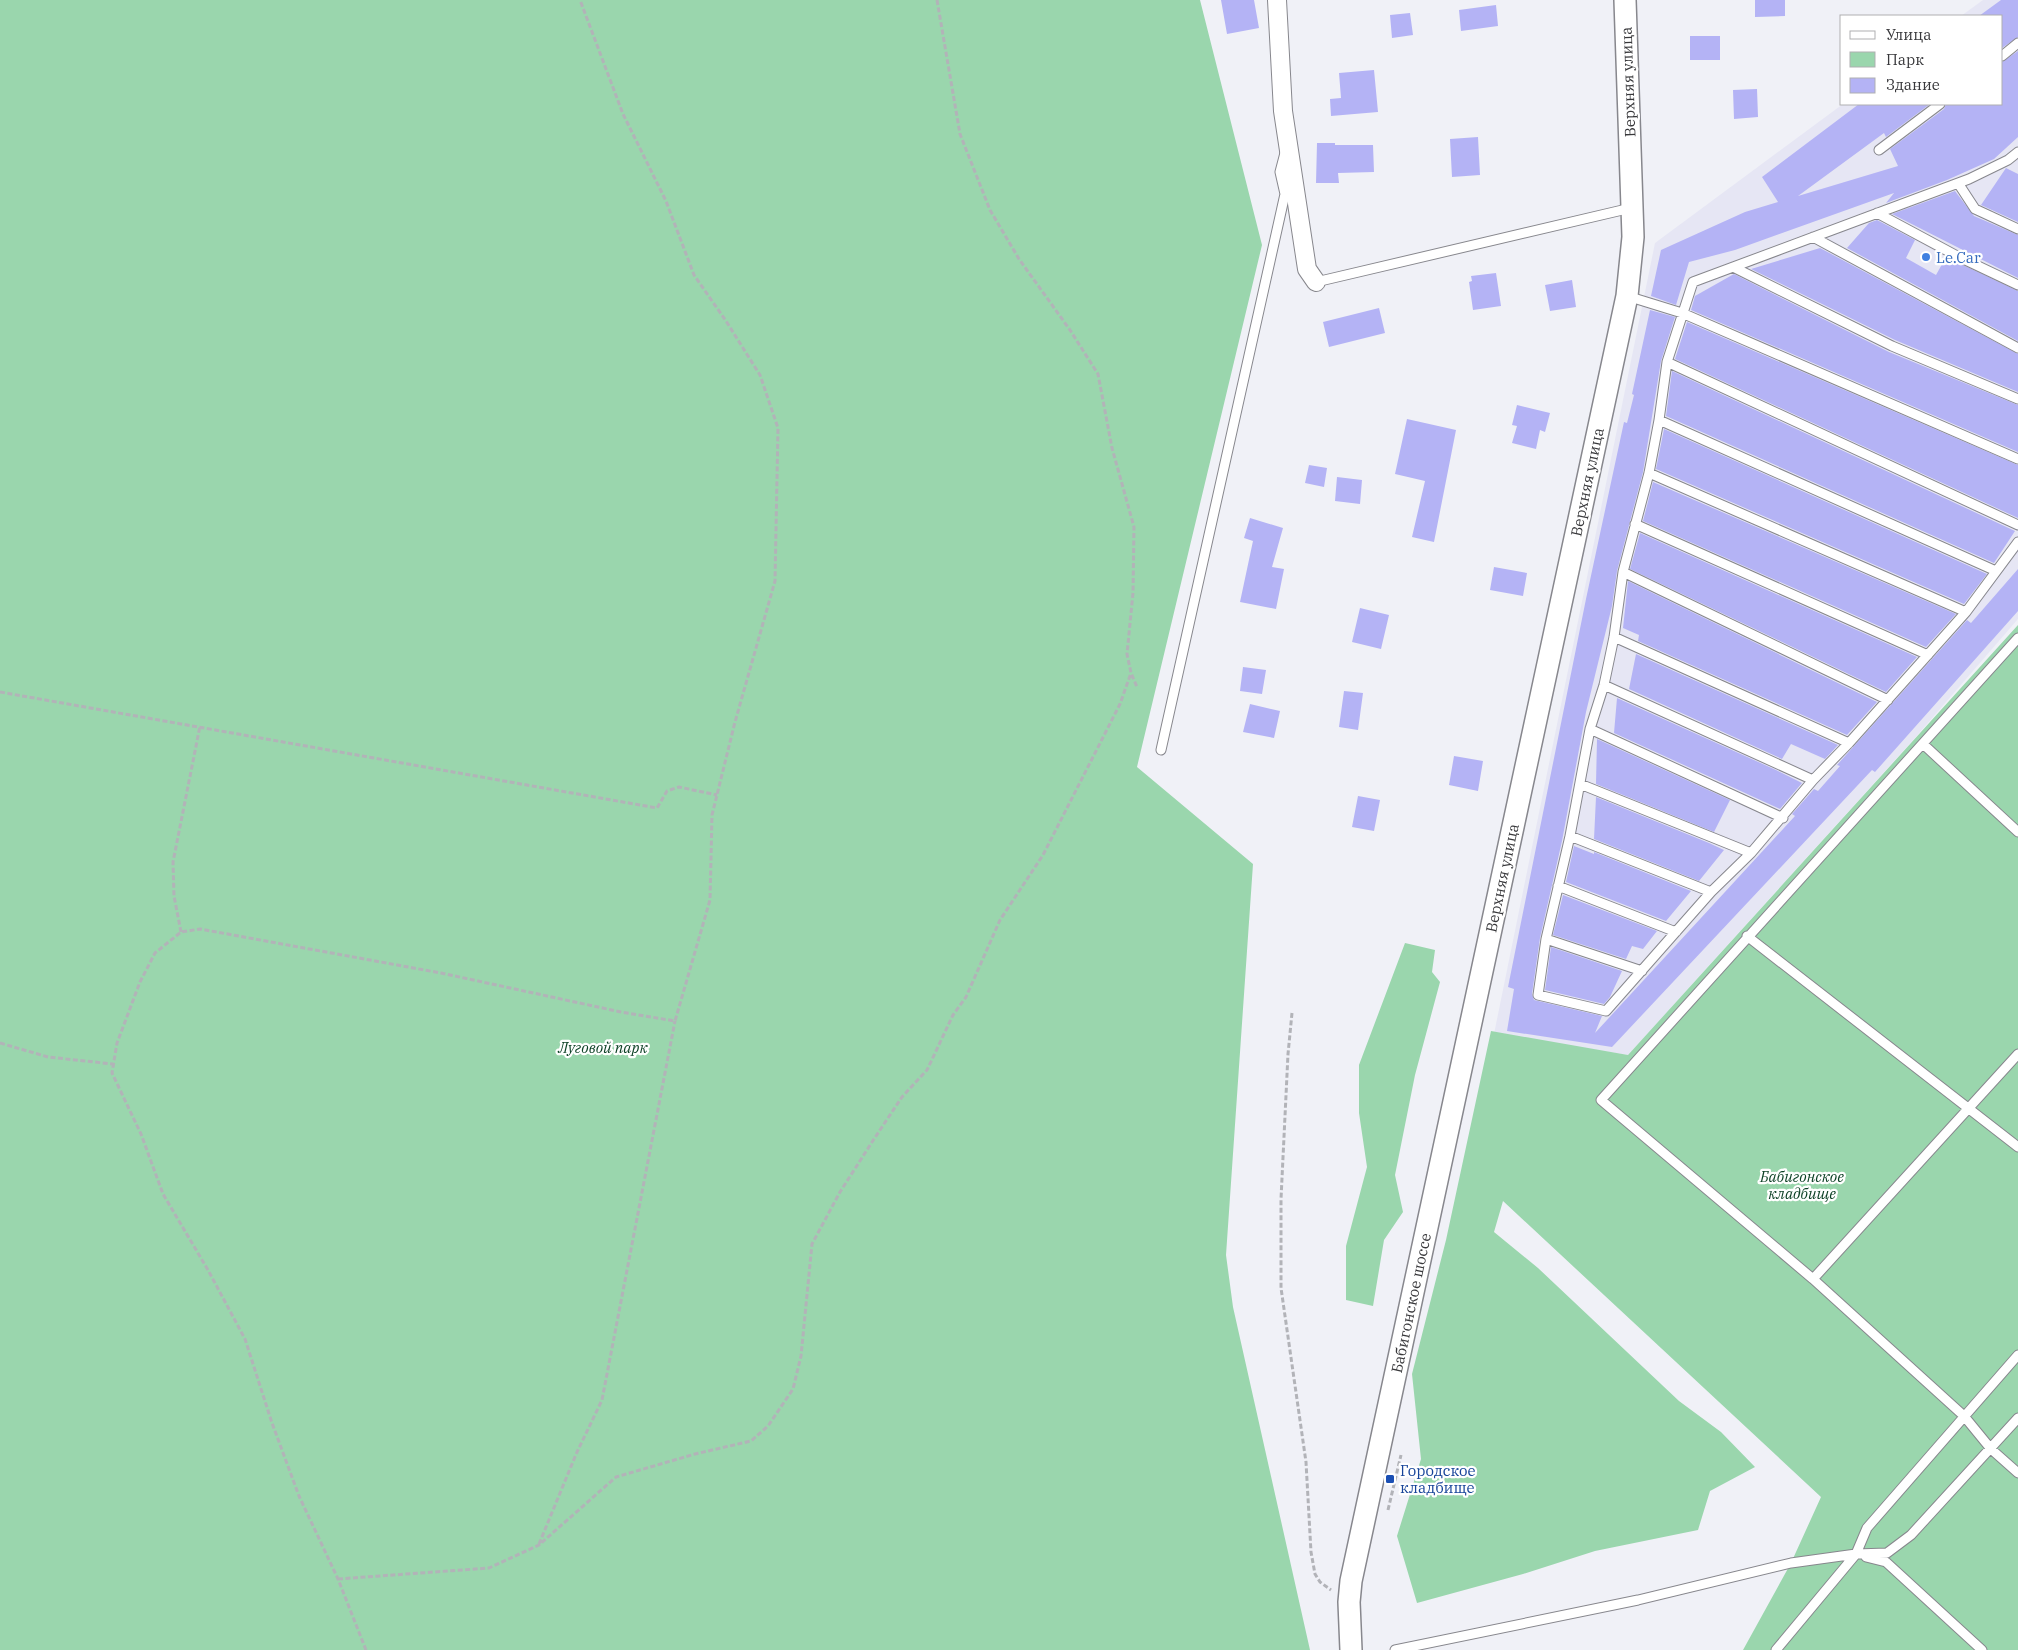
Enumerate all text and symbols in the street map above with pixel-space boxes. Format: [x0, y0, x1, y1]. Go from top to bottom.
legend [1840, 15, 2003, 105]
text: Улица [1886, 25, 1931, 44]
street label: Верхняя улица [1617, 26, 1639, 138]
text: Парк [1886, 50, 1924, 69]
text: Здание [1886, 75, 1940, 94]
place label: Le.Car [1936, 248, 1981, 267]
marker: Le.Car [1920, 251, 1932, 263]
street label: Верхняя улица [1566, 426, 1608, 538]
street label: Верхняя улица [1481, 822, 1523, 934]
park label: Луговой парк [557, 1038, 648, 1057]
park label: Бабигонское кладбище [1759, 1167, 1844, 1203]
street label: Бабигонское шоссе [1387, 1231, 1435, 1375]
place label: Городское кладбище [1400, 1461, 1476, 1497]
marker: Городское кладбище [1384, 1473, 1396, 1485]

